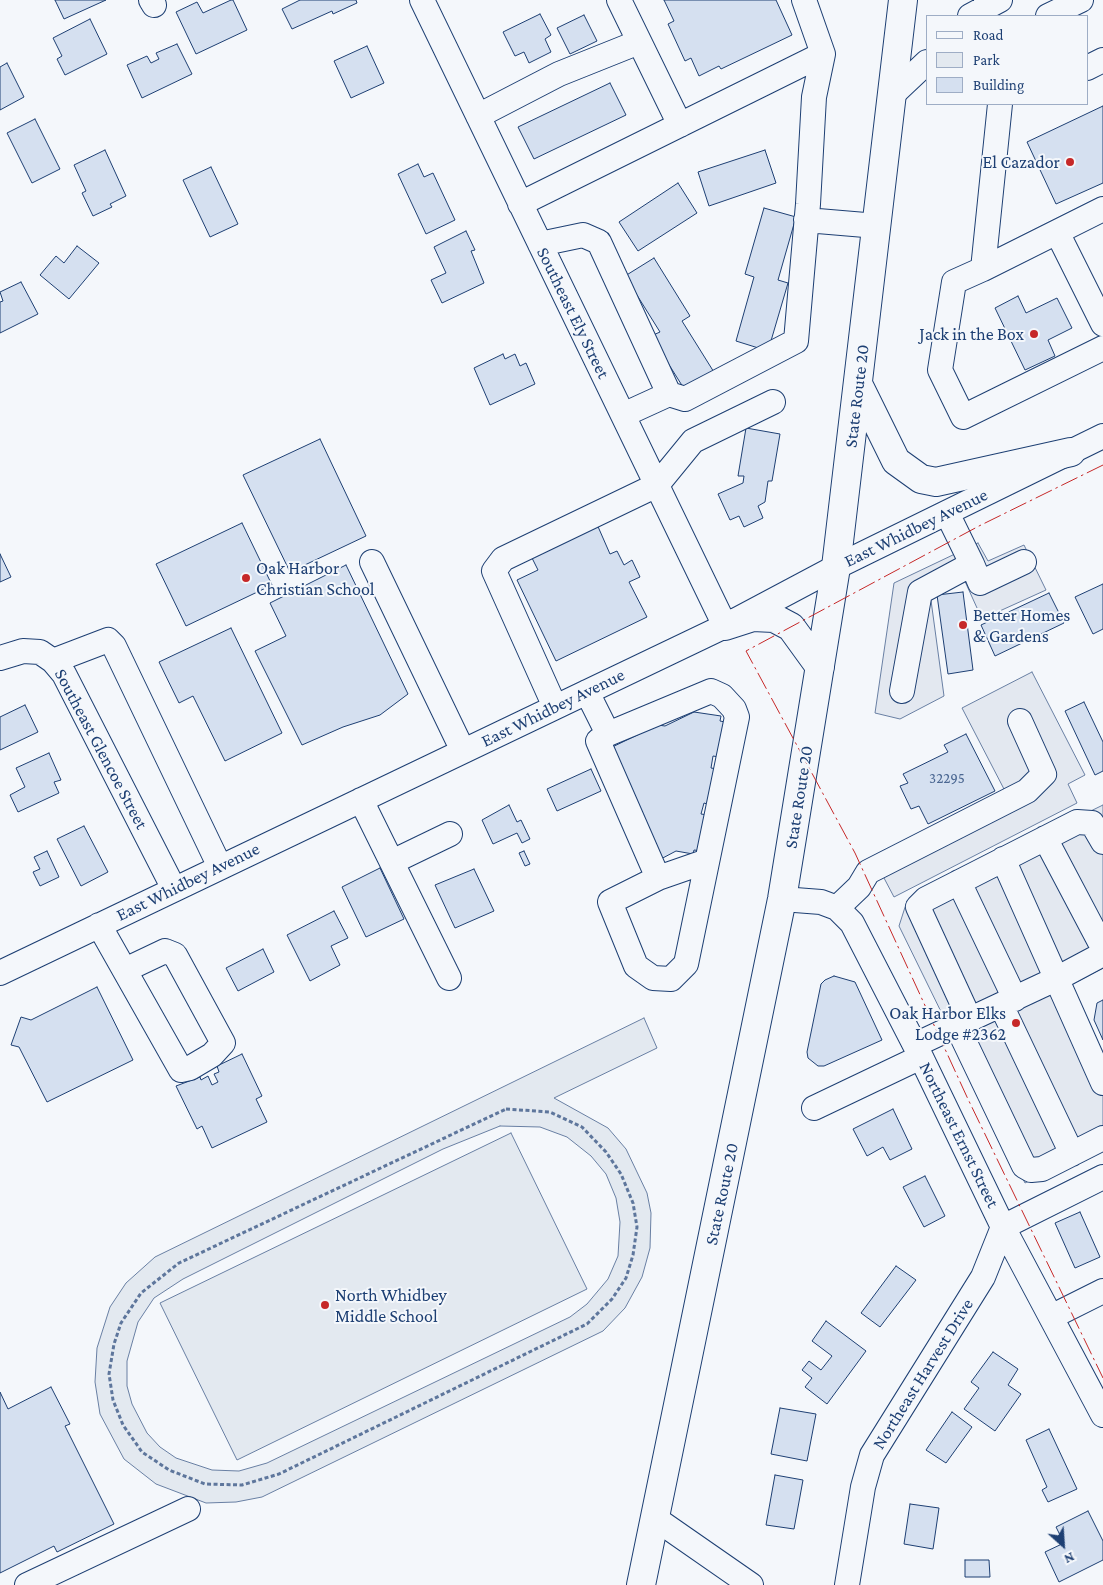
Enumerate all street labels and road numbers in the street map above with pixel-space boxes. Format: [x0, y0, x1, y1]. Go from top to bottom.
street label: Southeast Ely Street [532, 244, 614, 382]
street label: State Route 20 [840, 343, 874, 449]
street label: East Whidbey Avenue [841, 484, 991, 572]
street label: East Whidbey Avenue [478, 664, 628, 752]
street label: Southeast Glencoe Street [50, 665, 152, 833]
street label: State Route 20 [780, 744, 818, 850]
street label: East Whidbey Avenue [113, 838, 263, 926]
street label: Northeast Ernst Street [914, 1058, 1004, 1212]
street label: State Route 20 [701, 1141, 743, 1247]
street label: Northeast Harvest Drive [868, 1295, 978, 1453]

